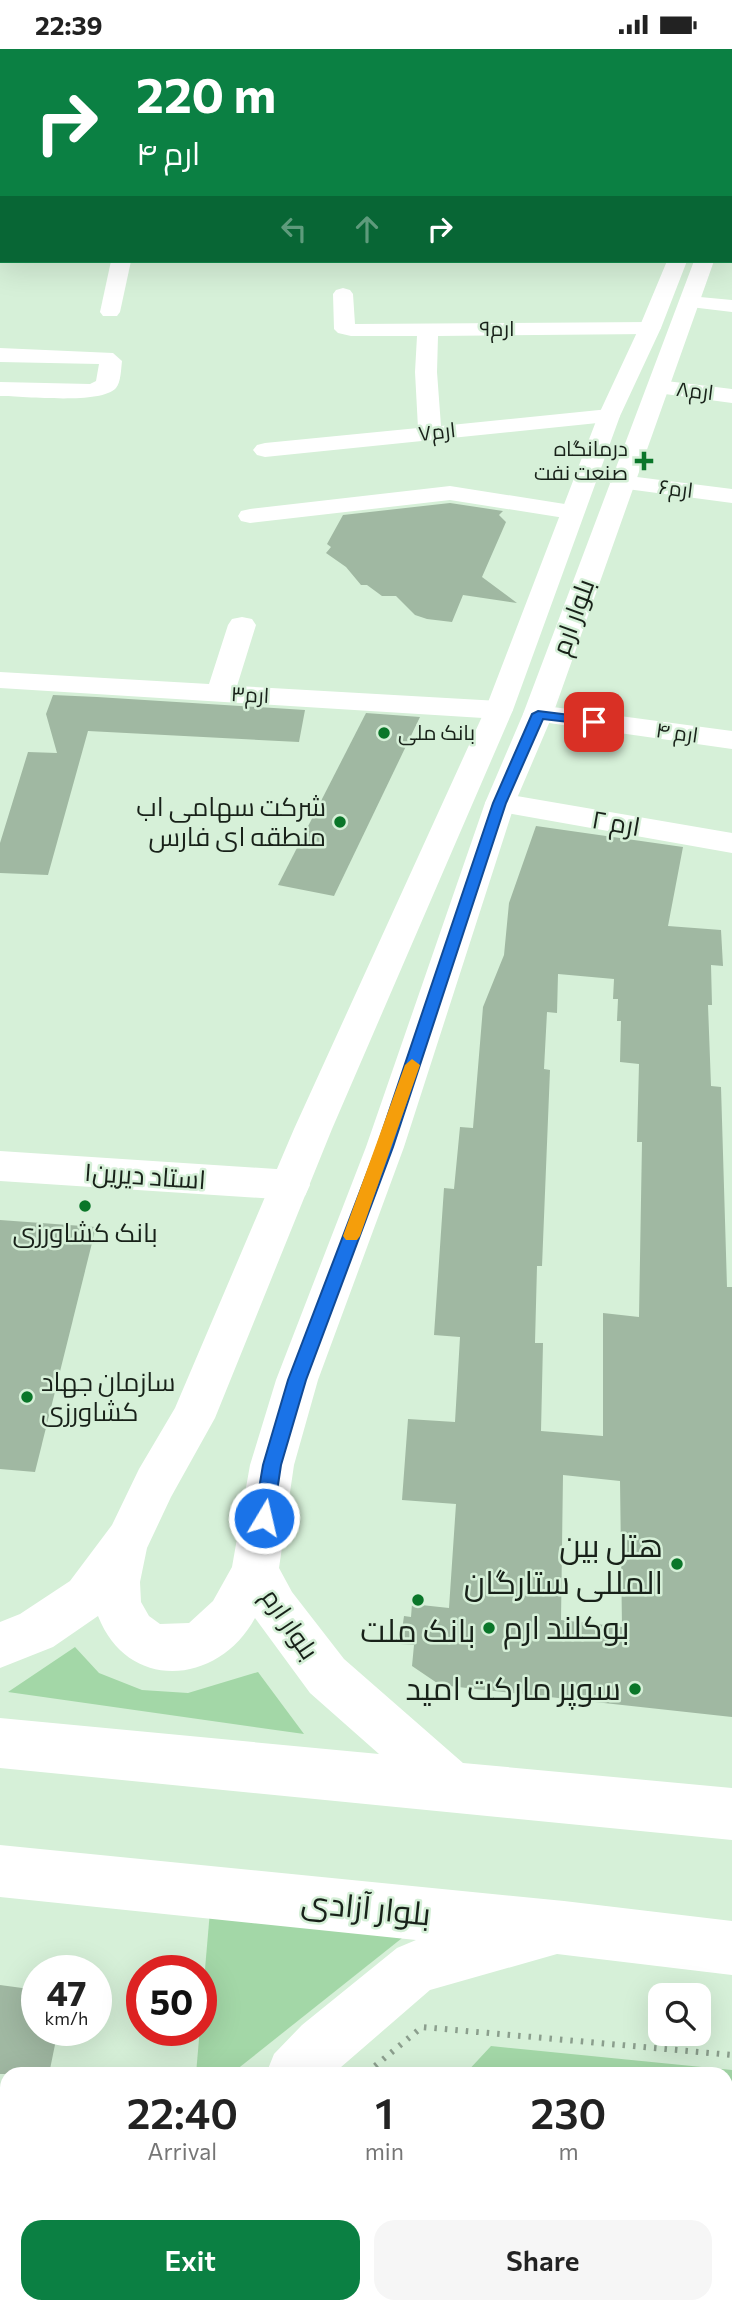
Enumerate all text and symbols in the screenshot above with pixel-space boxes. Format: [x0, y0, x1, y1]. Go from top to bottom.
text: 22:39 [35, 9, 103, 40]
text: 220 m [136, 63, 276, 123]
icon: right [21, 77, 112, 168]
text: ارم ۴ [136, 132, 200, 172]
icon: left [275, 210, 313, 248]
icon: ahead [348, 210, 386, 248]
icon: right [421, 210, 459, 248]
street label: ارم۹ [479, 315, 515, 343]
street label: ارم۸ [675, 375, 715, 407]
street label: ارم۷ [417, 416, 457, 448]
place label: درمانگاه صنعت نفت [534, 435, 628, 484]
marker: درمانگاه صنعت نفت [634, 451, 654, 471]
street label: ارم۶ [657, 473, 695, 505]
street label: بلوار ارم [544, 574, 603, 660]
street label: ارم۳ [230, 680, 270, 710]
pin [564, 692, 624, 752]
icon: arrive [575, 703, 613, 741]
street label: ارم ۴ [654, 716, 700, 750]
place label: بانک ملی [398, 719, 475, 746]
marker: بانک ملی [376, 725, 392, 741]
place label: شرکت سهامی اب منطقه ای فارس [136, 790, 326, 853]
street label: ارم ۲ [589, 802, 643, 845]
marker: شرکت سهامی اب منطقه ای فارس [332, 814, 348, 830]
street label: استاد دیرین۱ [83, 1155, 207, 1196]
marker: بانک کشاورزی [77, 1198, 93, 1214]
place label: بانک کشاورزی [12, 1216, 158, 1248]
place label: سازمان جهاد کشاورزی [41, 1365, 176, 1427]
marker: سازمان جهاد کشاورزی [19, 1389, 35, 1405]
position arrow [227, 1481, 301, 1555]
place label: هتل بین المللی ستارگان [464, 1524, 663, 1602]
marker: هتل بین المللی ستارگان [669, 1556, 685, 1572]
street label: بلوار ارم [253, 1582, 326, 1667]
marker: بانک ملت [410, 1592, 426, 1608]
place label: بوکلند ارم [503, 1606, 630, 1650]
place label: بانک ملت [360, 1609, 476, 1649]
marker: بوکلند ارم [481, 1620, 497, 1636]
place label: سوپر مارکت امید [405, 1667, 621, 1710]
marker: سوپر مارکت امید [627, 1681, 643, 1697]
street label: بلوار آزادی [299, 1879, 433, 1934]
speed limit sign: 50 [126, 1955, 217, 2046]
text: 47 [46, 1970, 87, 2013]
map controls [648, 1983, 711, 2046]
button: search [648, 1983, 711, 2046]
text: km/h [45, 2007, 88, 2029]
text: 22:40 [127, 2086, 238, 2138]
text: 1 [375, 2086, 394, 2138]
text: 230 [531, 2086, 606, 2138]
text: Arrival [148, 2137, 217, 2165]
text: min [365, 2137, 404, 2165]
text: m [558, 2137, 579, 2165]
button: Exit [21, 2220, 360, 2300]
button: Share [374, 2220, 712, 2300]

